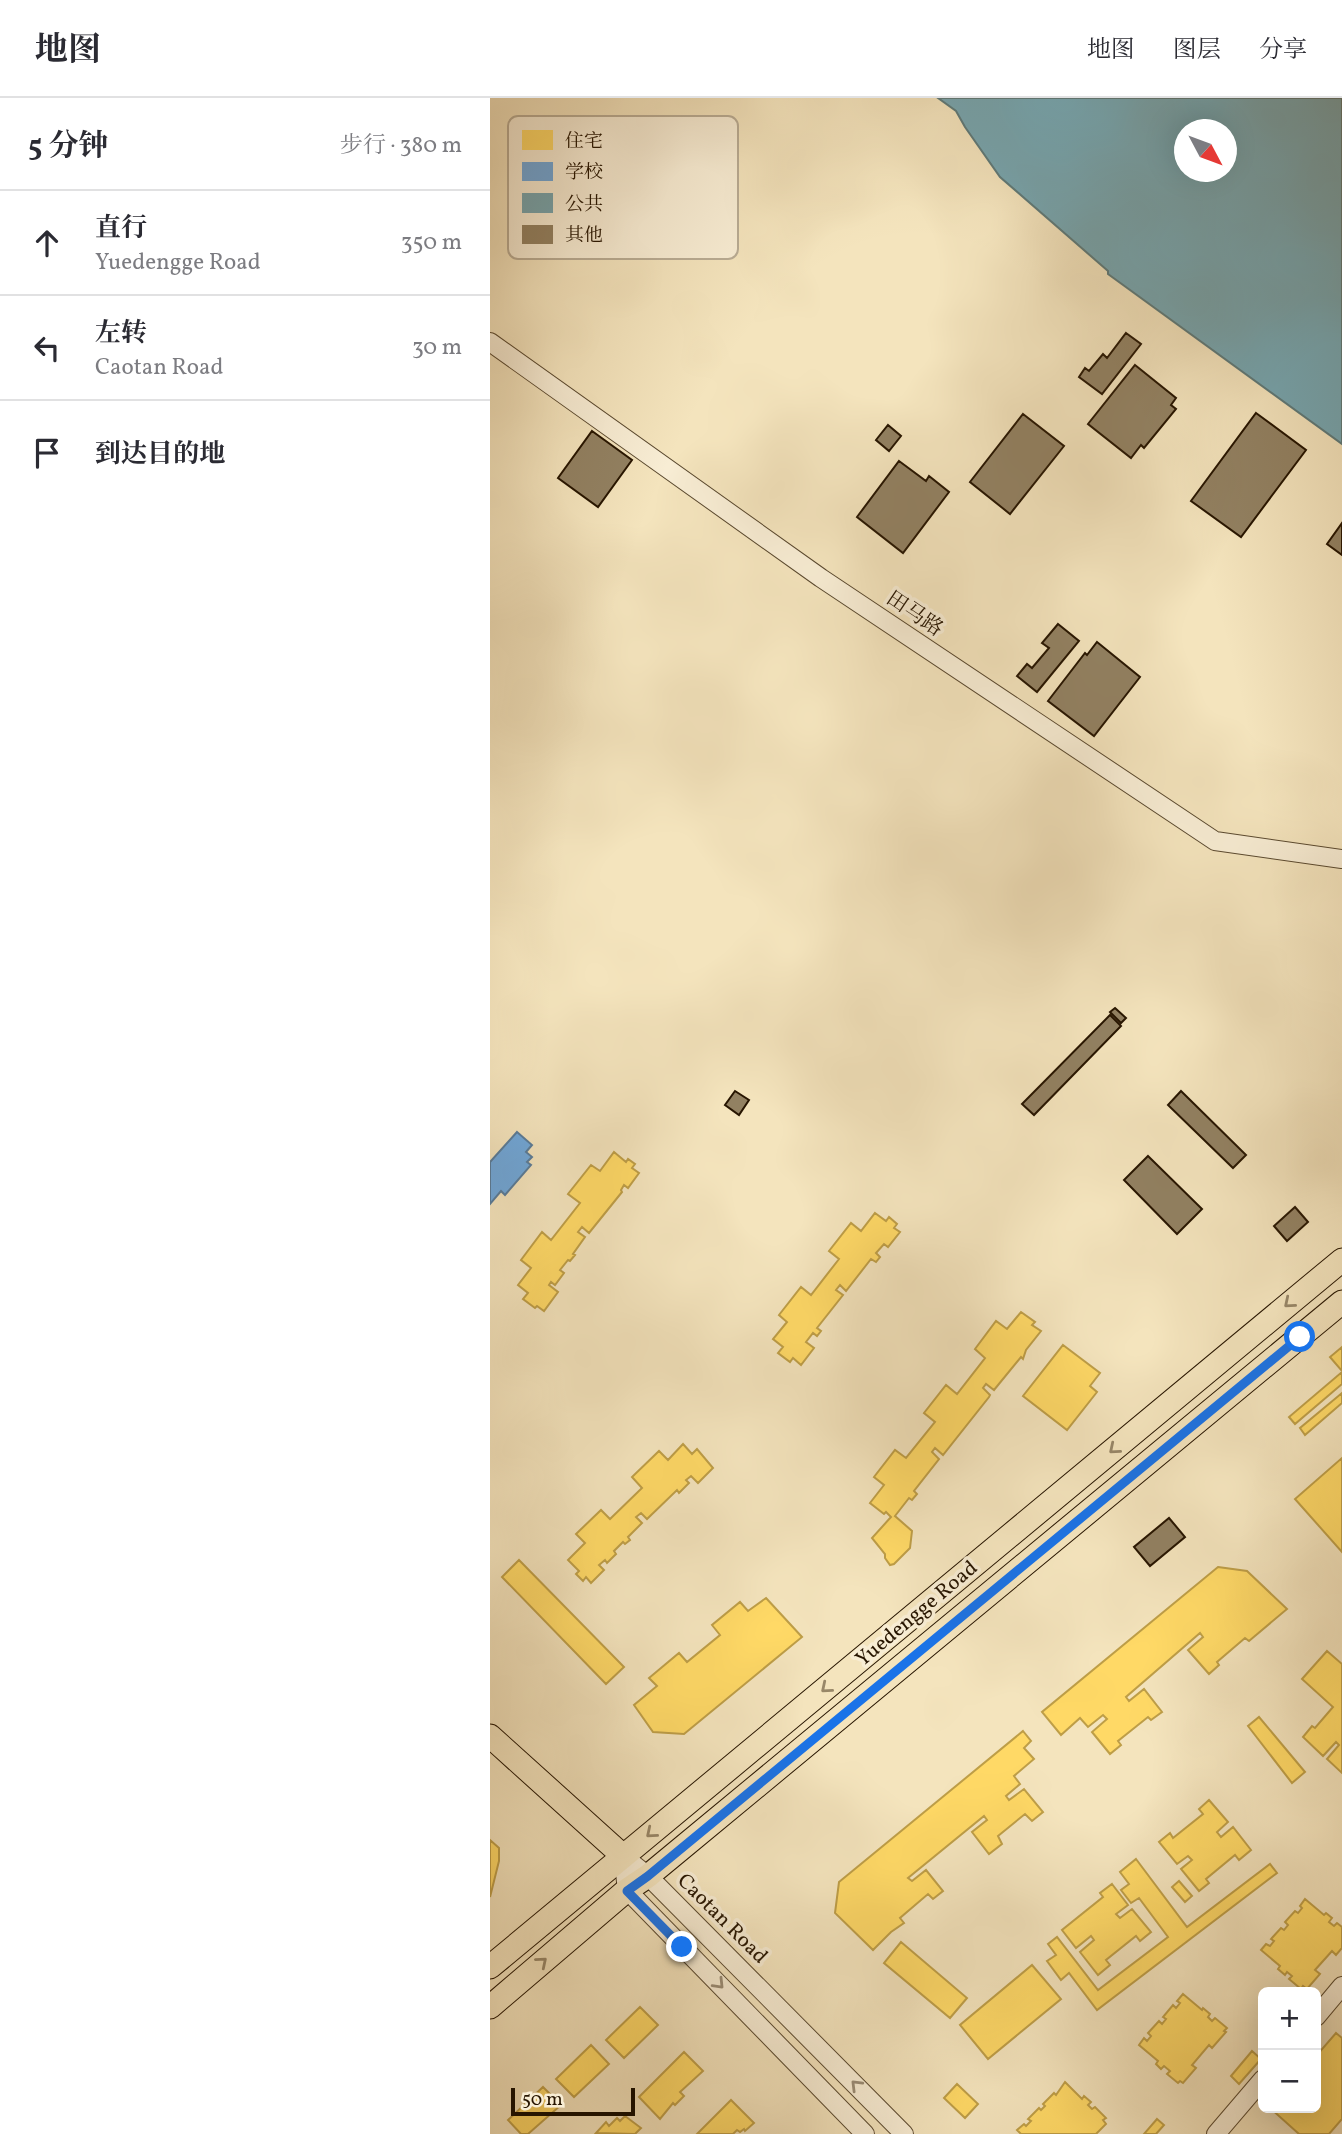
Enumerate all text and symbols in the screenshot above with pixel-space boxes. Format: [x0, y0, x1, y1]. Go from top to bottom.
text: 地图 [35, 29, 101, 75]
text: 地图 [1087, 34, 1135, 68]
text: 图层 [1173, 34, 1221, 68]
text: 分享 [1259, 34, 1307, 68]
legend [508, 116, 738, 259]
north arrow [1174, 119, 1237, 182]
text: 5 分钟 [28, 126, 108, 168]
text: 住宅 [565, 129, 603, 155]
text: 步行 · 380 m [340, 130, 462, 162]
text: 学校 [565, 160, 603, 186]
text: 公共 [565, 192, 603, 218]
text: 直行 [95, 211, 147, 247]
text: 其他 [565, 223, 603, 249]
icon: ahead [28, 224, 66, 262]
text: 350 m [401, 227, 462, 259]
text: Yuedengge Road [95, 247, 261, 279]
text: 左转 [95, 316, 147, 352]
icon: left [28, 329, 66, 367]
text: 30 m [412, 332, 462, 364]
text: Caotan Road [95, 352, 224, 384]
icon: arrive [28, 434, 66, 472]
text: 到达目的地 [95, 437, 225, 473]
street label: 田马路 [880, 585, 948, 644]
one-way arrow [1285, 1295, 1297, 1308]
route start [1284, 1321, 1315, 1352]
one-way arrow [1110, 1440, 1122, 1453]
street label: Yuedengge Road [850, 1554, 984, 1674]
one-way arrow [821, 1679, 834, 1692]
one-way arrow [646, 1825, 659, 1837]
street label: Caotan Road [670, 1867, 774, 1971]
route end [666, 1931, 697, 1962]
one-way arrow [534, 1958, 547, 1970]
one-way arrow [710, 1976, 723, 1989]
map controls [1258, 1987, 1321, 2113]
button: + [1258, 1987, 1321, 2050]
button: − [1258, 2050, 1321, 2113]
one-way arrow [851, 2081, 864, 2094]
scale bar [511, 2085, 635, 2117]
text: 50 m [522, 2087, 563, 2113]

